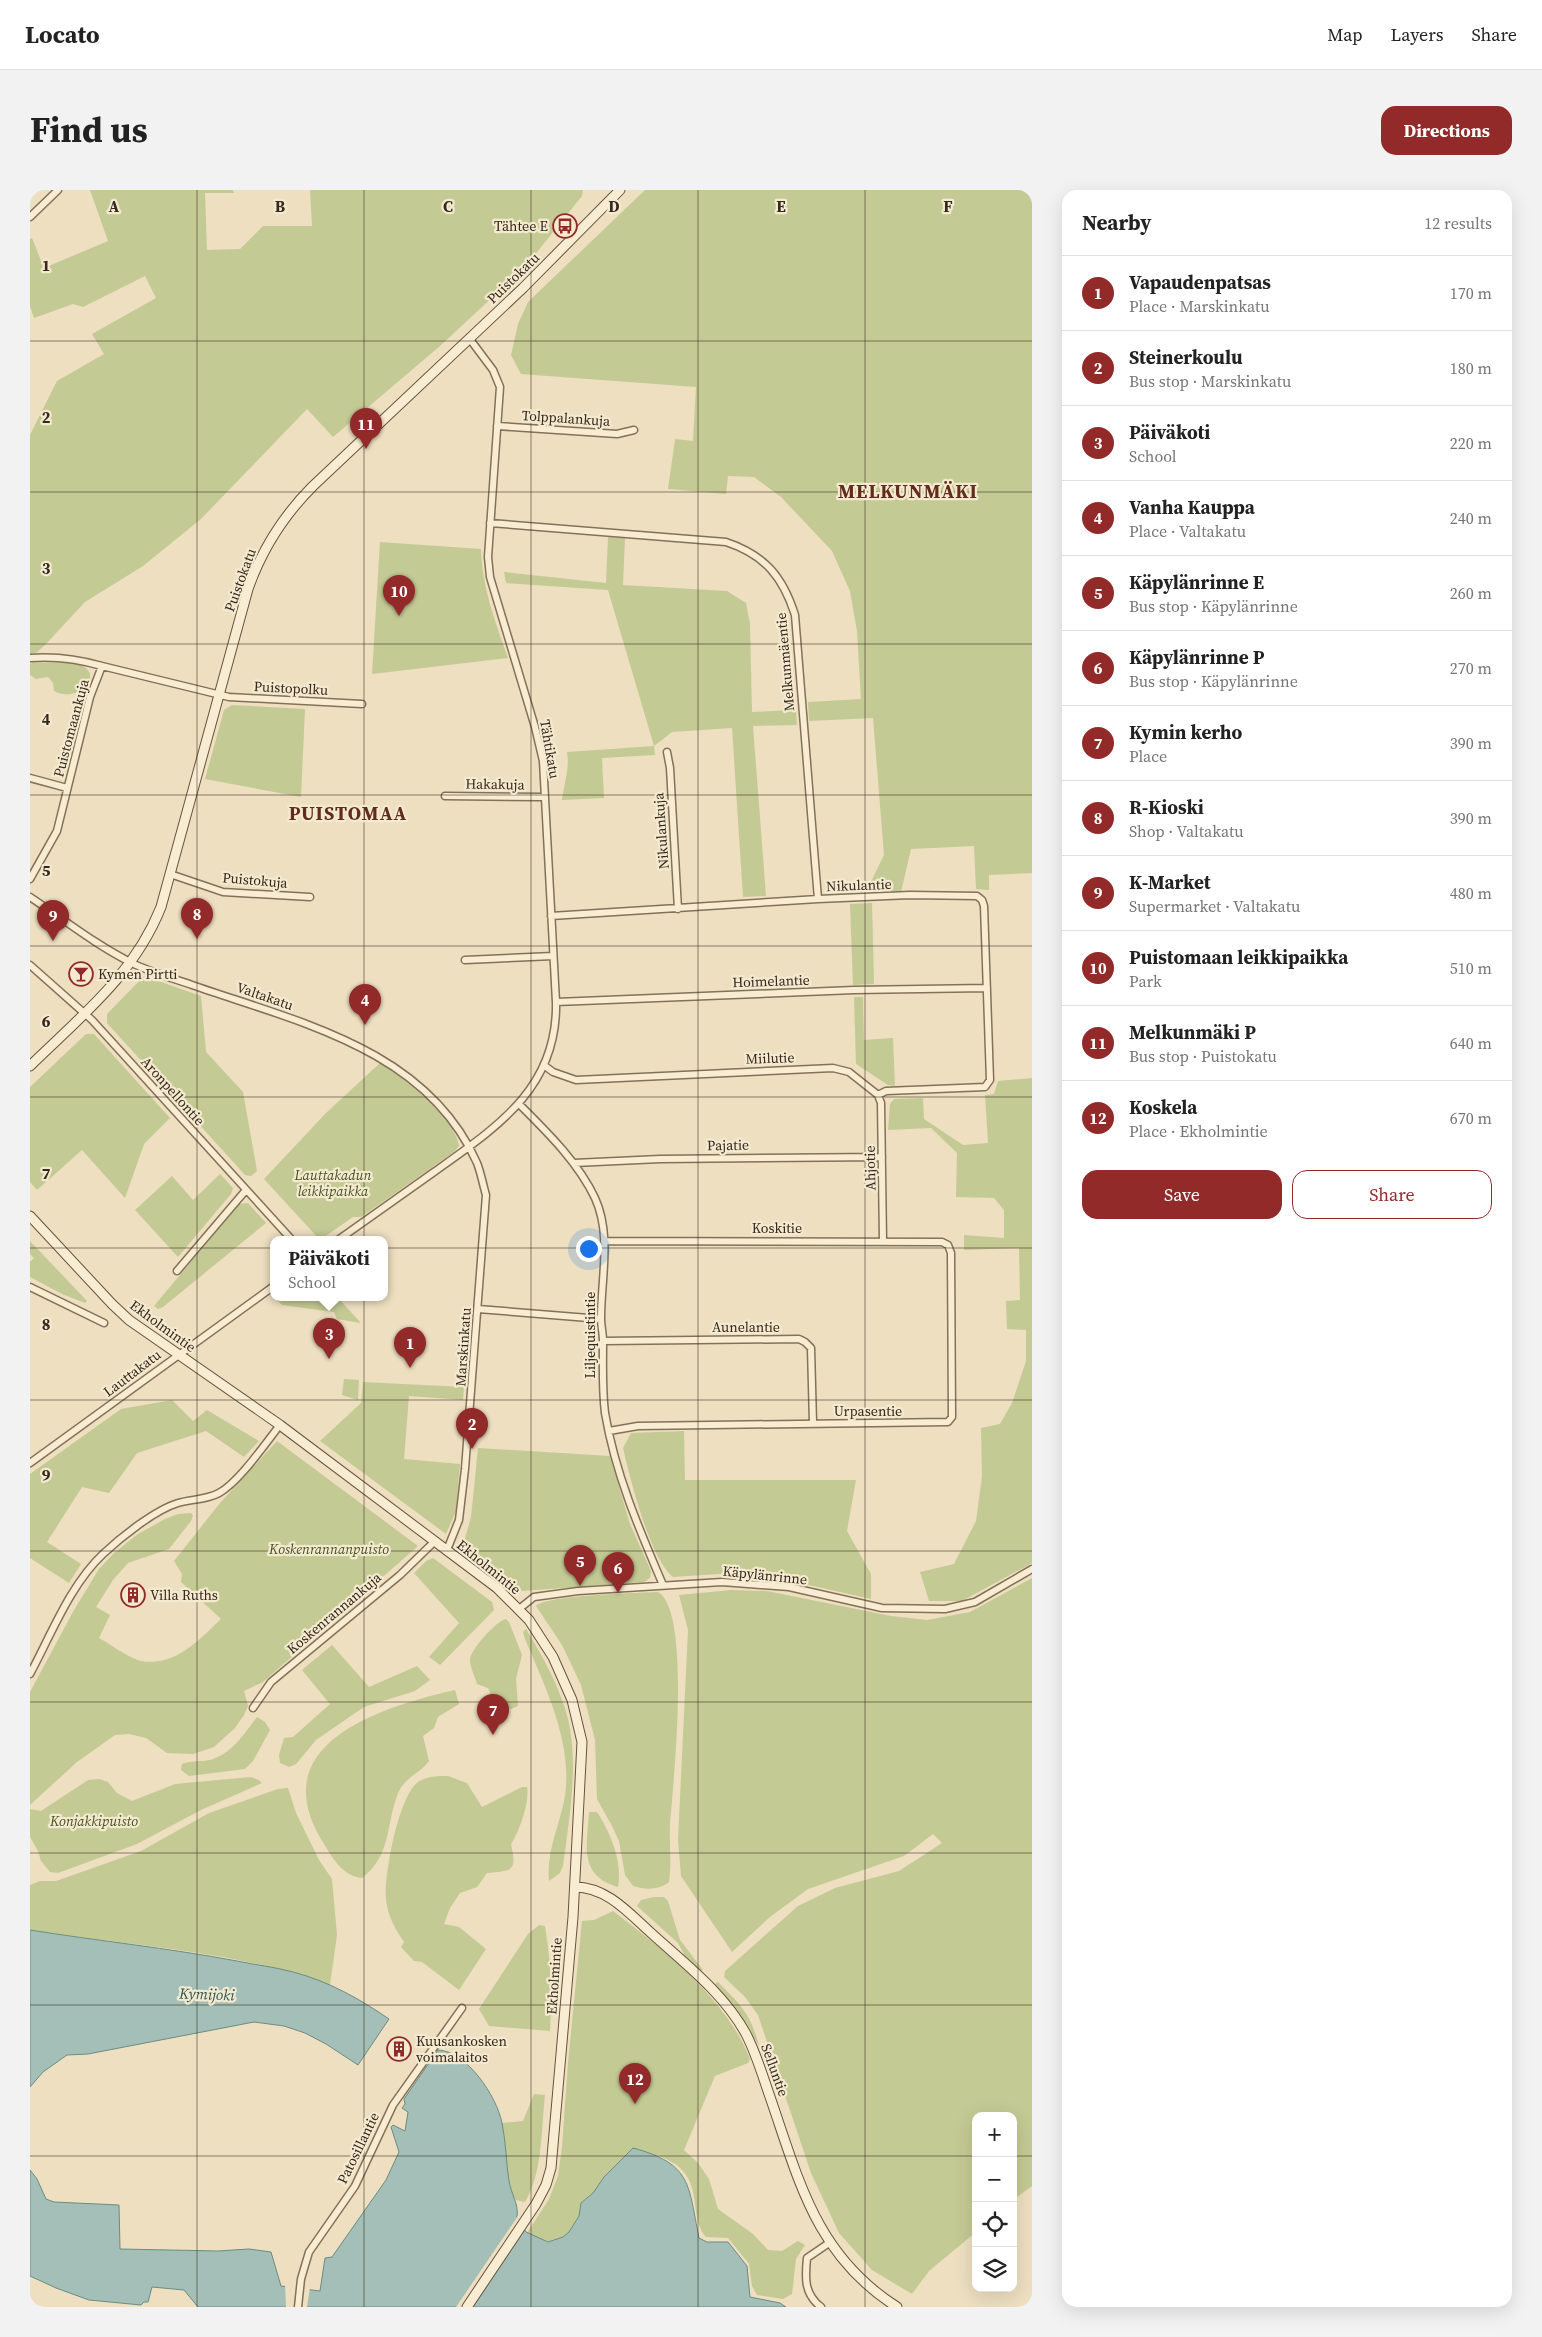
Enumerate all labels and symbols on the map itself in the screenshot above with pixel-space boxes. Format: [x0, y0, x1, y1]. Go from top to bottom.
text: A [109, 195, 120, 217]
text: B [275, 195, 286, 217]
text: C [443, 195, 453, 217]
text: D [608, 195, 620, 217]
text: E [776, 195, 786, 217]
text: F [943, 195, 953, 217]
bus stop icon: Tähtee E [552, 213, 578, 239]
place label: Tähtee E [494, 216, 548, 236]
street label: Puistokatu [482, 248, 544, 308]
text: 1 [42, 254, 50, 276]
street label: Tolppalankuja [521, 405, 612, 431]
text: 2 [42, 406, 51, 428]
pin: 11 [350, 408, 382, 449]
district label: MELKUNMÄKI [838, 478, 978, 504]
street label: Puistokatu [219, 545, 261, 615]
text: 3 [42, 557, 51, 579]
pin: 10 [383, 575, 415, 616]
street label: Melkunmäentie [771, 612, 799, 712]
street label: Puistomaankuja [48, 676, 94, 779]
street label: Puistopolku [253, 676, 329, 700]
text: 4 [42, 708, 51, 730]
street label: Tähtikatu [535, 718, 565, 780]
street label: Hakakuja [465, 773, 526, 795]
street label: Nikulankuja [648, 791, 674, 870]
district label: PUISTOMAA [289, 800, 407, 826]
text: 5 [42, 859, 51, 881]
street label: Puistokuja [221, 867, 289, 893]
street label: Nikulantie [826, 874, 892, 896]
pin: 8 [181, 898, 213, 939]
pin: 9 [37, 900, 69, 941]
bar icon: Kymen Pirtti [68, 961, 94, 987]
place label: Kymen Pirtti [98, 964, 177, 984]
street label: Hoimelantie [732, 970, 810, 992]
street label: Valtakatu [234, 977, 296, 1015]
pin: 4 [349, 984, 381, 1025]
text: 6 [42, 1010, 51, 1032]
street label: Miilutie [745, 1047, 795, 1069]
street label: Aronpellontie [137, 1052, 209, 1130]
street label: Pajatie [707, 1135, 749, 1155]
street label: Ahjotie [860, 1145, 880, 1191]
text: 7 [42, 1162, 51, 1184]
park label: Lauttakadun leikkipaikka [294, 1165, 372, 1201]
street label: Koskitie [752, 1218, 802, 1238]
your location [576, 1236, 602, 1262]
street label: Liljequistintie [580, 1292, 600, 1378]
street label: Ekholmintie [126, 1295, 200, 1357]
street label: Marskinkatu [450, 1307, 476, 1387]
text: 8 [42, 1313, 50, 1335]
street label: Aunelantie [712, 1317, 780, 1337]
pin: 3 [313, 1318, 345, 1359]
pin: 1 [394, 1327, 426, 1368]
street label: Lauttakatu [99, 1345, 165, 1401]
street label: Urpasentie [834, 1401, 902, 1421]
pin: 2 [456, 1408, 488, 1449]
text: 9 [42, 1464, 51, 1486]
street label: Ekholmintie [453, 1535, 525, 1599]
park label: Koskenrannanpuisto [268, 1539, 389, 1559]
pin: 5 [564, 1545, 596, 1586]
pin: 6 [602, 1552, 634, 1593]
street label: Käpylänrinne [722, 1561, 808, 1589]
street label: Koskenrannankuja [282, 1567, 386, 1659]
building icon: Villa Ruths [120, 1582, 146, 1608]
place label: Villa Ruths [150, 1585, 218, 1605]
pin: 7 [477, 1694, 509, 1735]
park label: Konjakkipuisto [49, 1811, 138, 1831]
street label: Ekholmintie [541, 1937, 567, 2015]
water label: Kymijoki [178, 1983, 236, 2005]
place label: Kuusankosken voimalaitos [416, 2031, 508, 2067]
building icon: Kuusankosken voimalaitos [386, 2036, 412, 2062]
street label: Selluntie [756, 2041, 794, 2099]
pin: 12 [619, 2063, 651, 2104]
street label: Patosillantie [332, 2109, 384, 2187]

